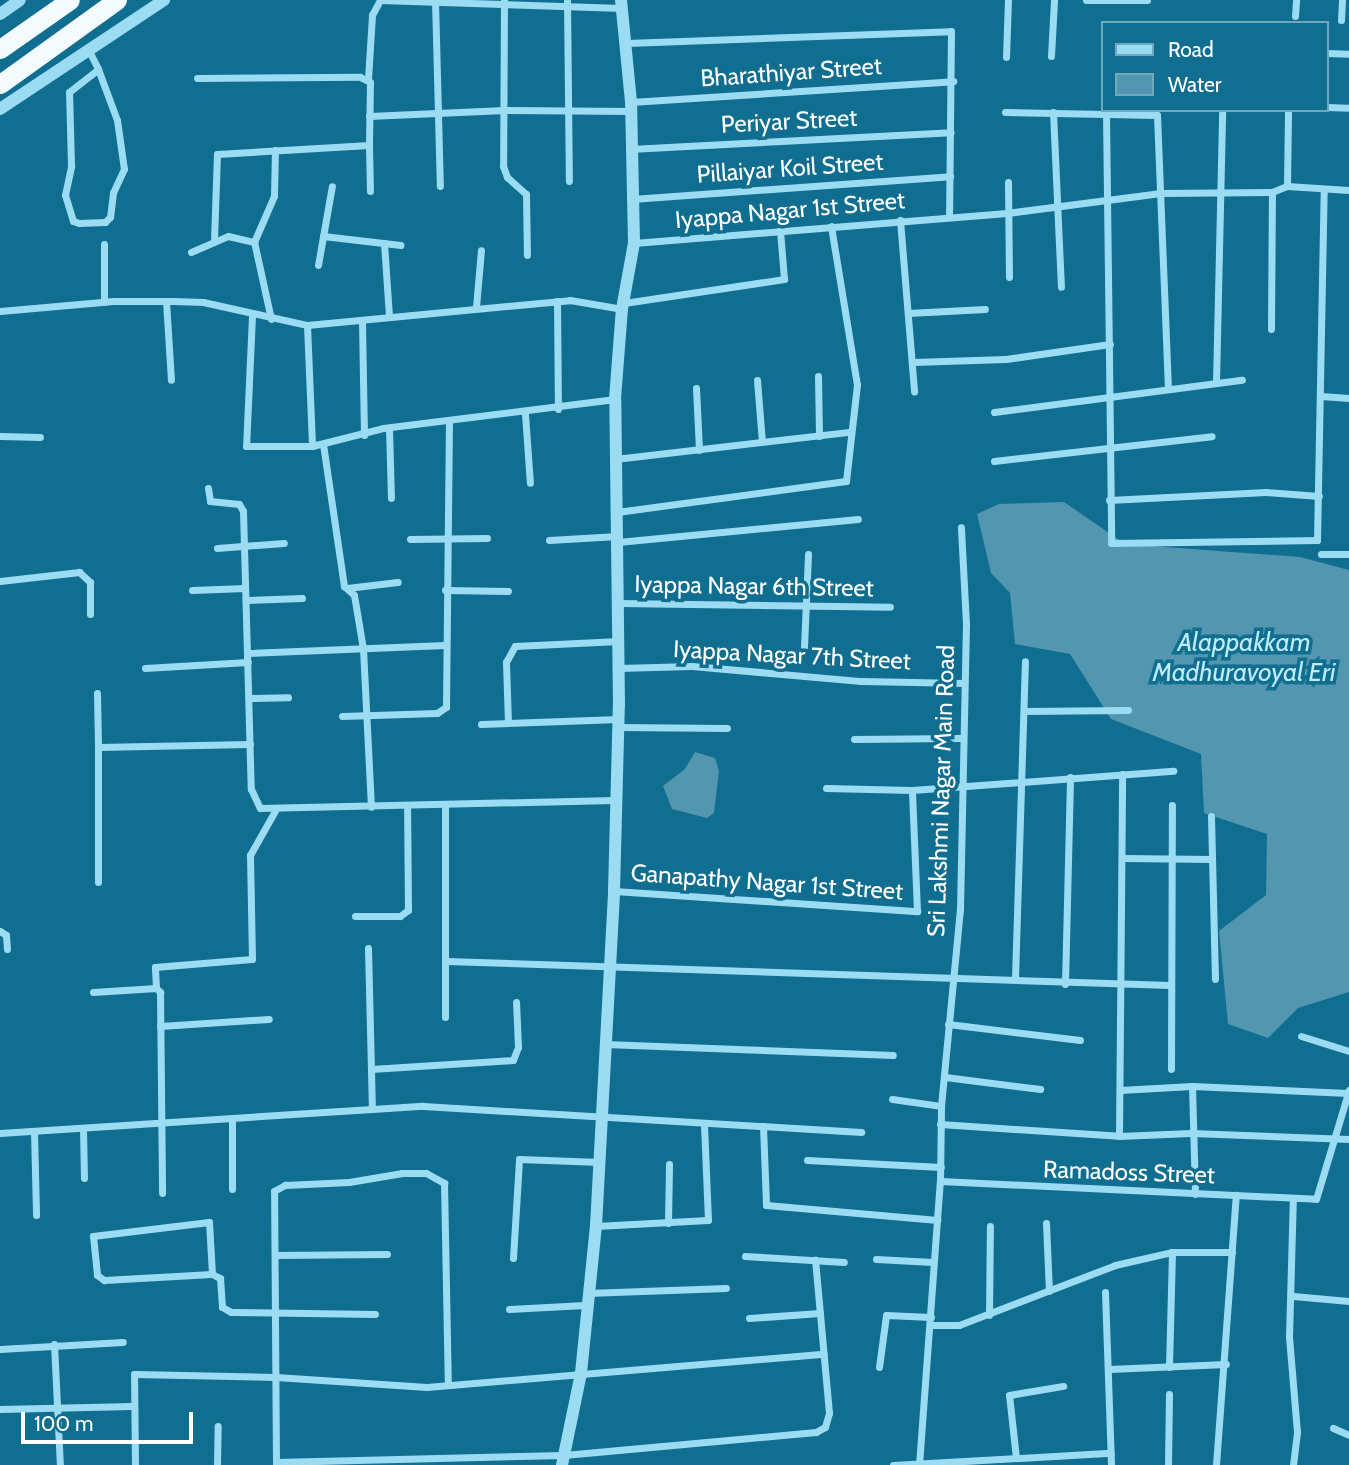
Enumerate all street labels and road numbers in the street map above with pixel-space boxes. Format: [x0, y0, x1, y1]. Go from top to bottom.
street label: Bharathiyar Street [699, 51, 883, 93]
street label: Periyar Street [720, 103, 858, 139]
street label: Pillaiyar Koil Street [696, 147, 884, 189]
street label: Iyappa Nagar 1st Street [674, 186, 906, 234]
street label: Iyappa Nagar 6th Street [634, 570, 874, 602]
street label: Iyappa Nagar 7th Street [672, 634, 912, 676]
street label: Sri Lakshmi Nagar Main Road [922, 644, 960, 938]
street label: Ganapathy Nagar 1st Street [630, 858, 904, 906]
street label: Ramadoss Street [1043, 1155, 1215, 1189]

